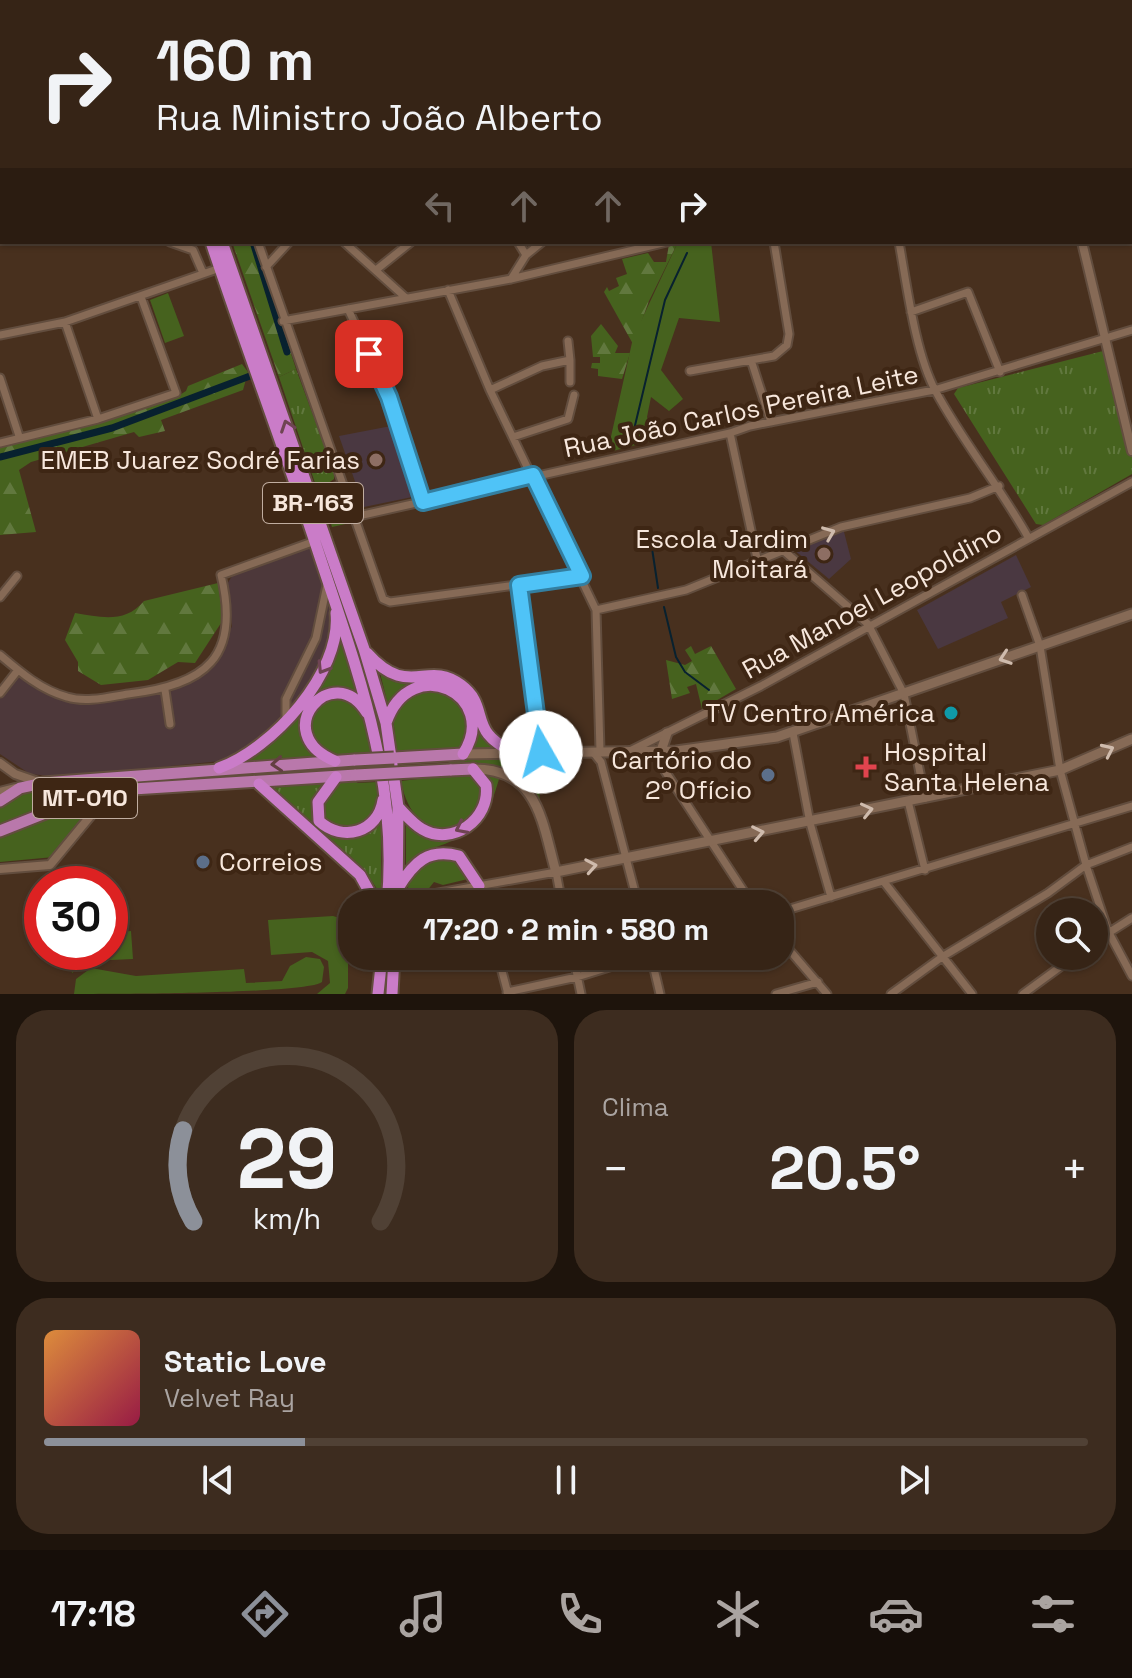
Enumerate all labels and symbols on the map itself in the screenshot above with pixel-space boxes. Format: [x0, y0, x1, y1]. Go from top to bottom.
pin [335, 320, 403, 388]
street label: Rua João Carlos Pereira Leite [561, 357, 921, 465]
one-way arrow [280, 420, 296, 434]
place label: EMEB Juarez Sodré Farias [41, 443, 360, 477]
marker: EMEB Juarez Sodré Farias [367, 451, 385, 469]
road number: BR-163 [263, 483, 363, 523]
street label: Rua Manoel Leopoldino [736, 515, 1008, 687]
place label: Escola Jardim Moitará [636, 522, 808, 586]
one-way arrow [820, 526, 835, 542]
marker: Escola Jardim Moitará [815, 545, 833, 563]
one-way arrow [999, 648, 1013, 664]
one-way arrow [318, 659, 333, 673]
place label: TV Centro América [705, 696, 935, 730]
marker: TV Centro América [942, 704, 960, 722]
position arrow [499, 710, 583, 794]
place label: Hospital Santa Helena [884, 735, 1049, 799]
place label: Cartório do 2º Ofício [611, 743, 752, 807]
one-way arrow [1100, 744, 1115, 760]
one-way arrow [270, 756, 283, 773]
marker: Hospital Santa Helena [855, 756, 877, 778]
marker: Cartório do 2º Ofício [759, 766, 777, 784]
road number: MT-010 [33, 778, 137, 818]
one-way arrow [860, 802, 874, 819]
one-way arrow [455, 818, 470, 833]
one-way arrow [751, 825, 764, 842]
place label: Correios [219, 845, 322, 879]
marker: Correios [194, 853, 212, 871]
one-way arrow [584, 858, 598, 875]
speed limit sign: 30 [24, 866, 128, 970]

